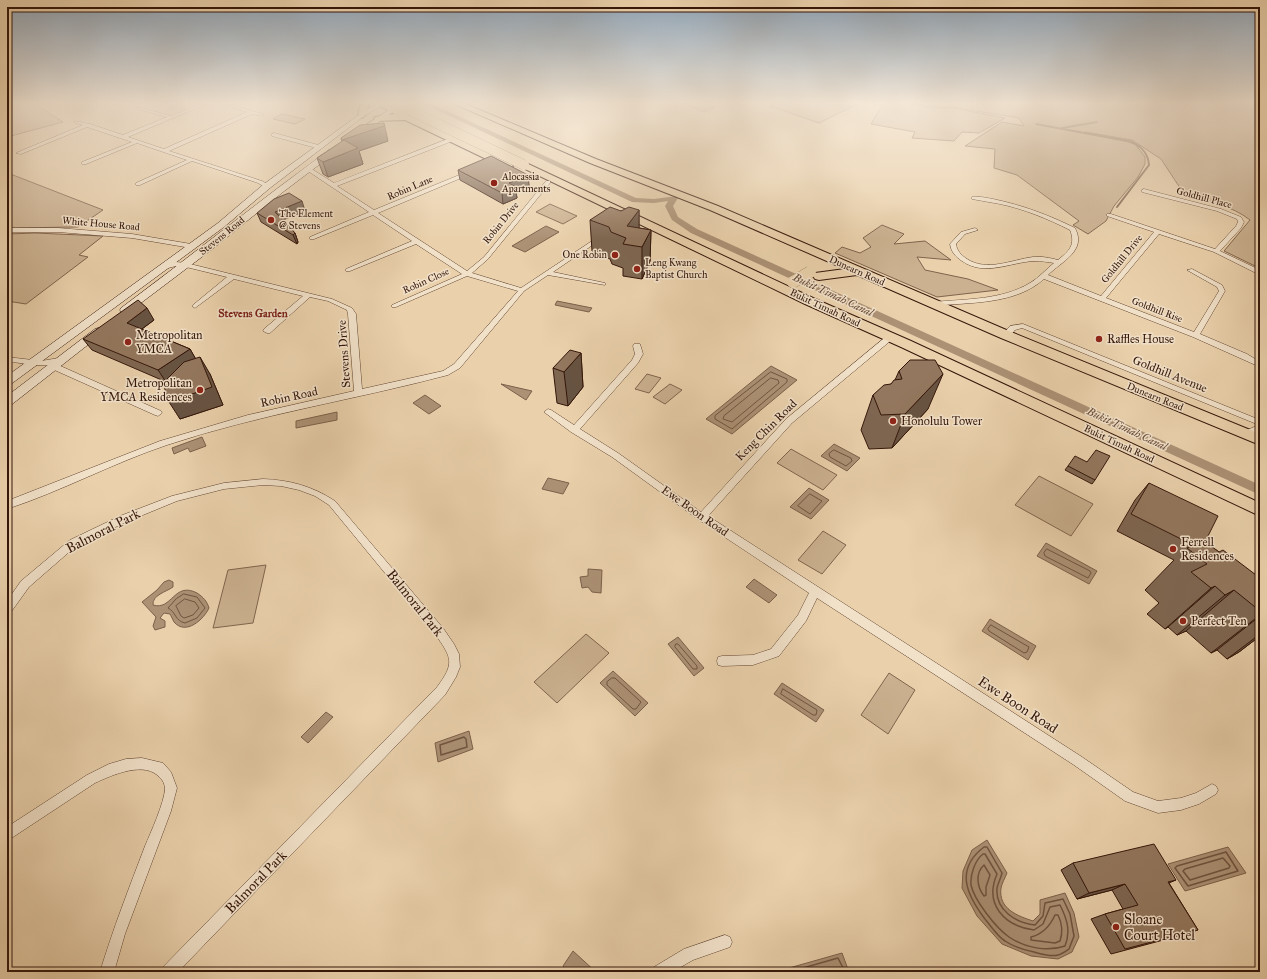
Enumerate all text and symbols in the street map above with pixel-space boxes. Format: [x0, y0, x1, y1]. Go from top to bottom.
place label: Alocassia Apartments [501, 171, 551, 195]
street label: Robin Lane [385, 173, 435, 203]
marker: Alocassia Apartments [489, 178, 499, 188]
street label: Goldhill Place [1175, 185, 1233, 211]
street label: Robin Drive [481, 200, 521, 246]
place label: The Element @ Stevens [279, 208, 334, 232]
street label: Stevens Road [197, 214, 247, 258]
street label: White House Road [62, 215, 140, 233]
marker: The Element @ Stevens [266, 215, 276, 225]
street label: Goldhill Drive [1099, 232, 1145, 286]
place label: One Robin [563, 249, 608, 261]
marker: One Robin [610, 250, 620, 260]
street label: Dunearn Road [827, 253, 887, 289]
place label: Leng Kwang Baptist Church [645, 257, 708, 281]
marker: Leng Kwang Baptist Church [632, 264, 642, 274]
street label: Robin Close [401, 265, 451, 297]
water label: Bukit Timah Canal [790, 270, 876, 320]
street label: Bukit Timah Road [788, 286, 862, 330]
street label: Goldhill Rise [1130, 295, 1184, 325]
district label: Stevens Garden [218, 307, 288, 320]
street label: Stevens Drive [335, 320, 353, 388]
place label: Metropolitan YMCA [136, 328, 203, 356]
place label: Raffles House [1107, 332, 1174, 346]
marker: Raffles House [1094, 334, 1104, 344]
marker: Metropolitan YMCA [123, 337, 133, 347]
street label: Goldhill Avenue [1131, 353, 1209, 395]
place label: Metropolitan YMCA Residences [100, 376, 193, 404]
street label: Dunearn Road [1125, 380, 1185, 414]
street label: Robin Road [259, 384, 319, 410]
marker: Metropolitan YMCA Residences [195, 385, 205, 395]
street label: Keng Chin Road [732, 396, 800, 464]
water label: Bukit Timah Canal [1084, 404, 1170, 454]
place label: Honolulu Tower [901, 414, 983, 428]
marker: Honolulu Tower [888, 416, 898, 426]
street label: Bukit Timah Road [1082, 422, 1156, 466]
street label: Ewe Boon Road [659, 483, 731, 539]
street label: Balmoral Park [63, 505, 143, 557]
place label: Ferrell Residences [1181, 535, 1234, 563]
marker: Ferrell Residences [1168, 544, 1178, 554]
street label: Balmoral Park [383, 566, 447, 640]
place label: Perfect Ten [1191, 614, 1247, 628]
marker: Perfect Ten [1178, 616, 1188, 626]
street label: Ewe Boon Road [975, 673, 1061, 737]
street label: Balmoral Park [222, 847, 291, 917]
place label: Sloane Court Hotel [1124, 911, 1195, 944]
marker: Sloane Court Hotel [1111, 922, 1121, 932]

